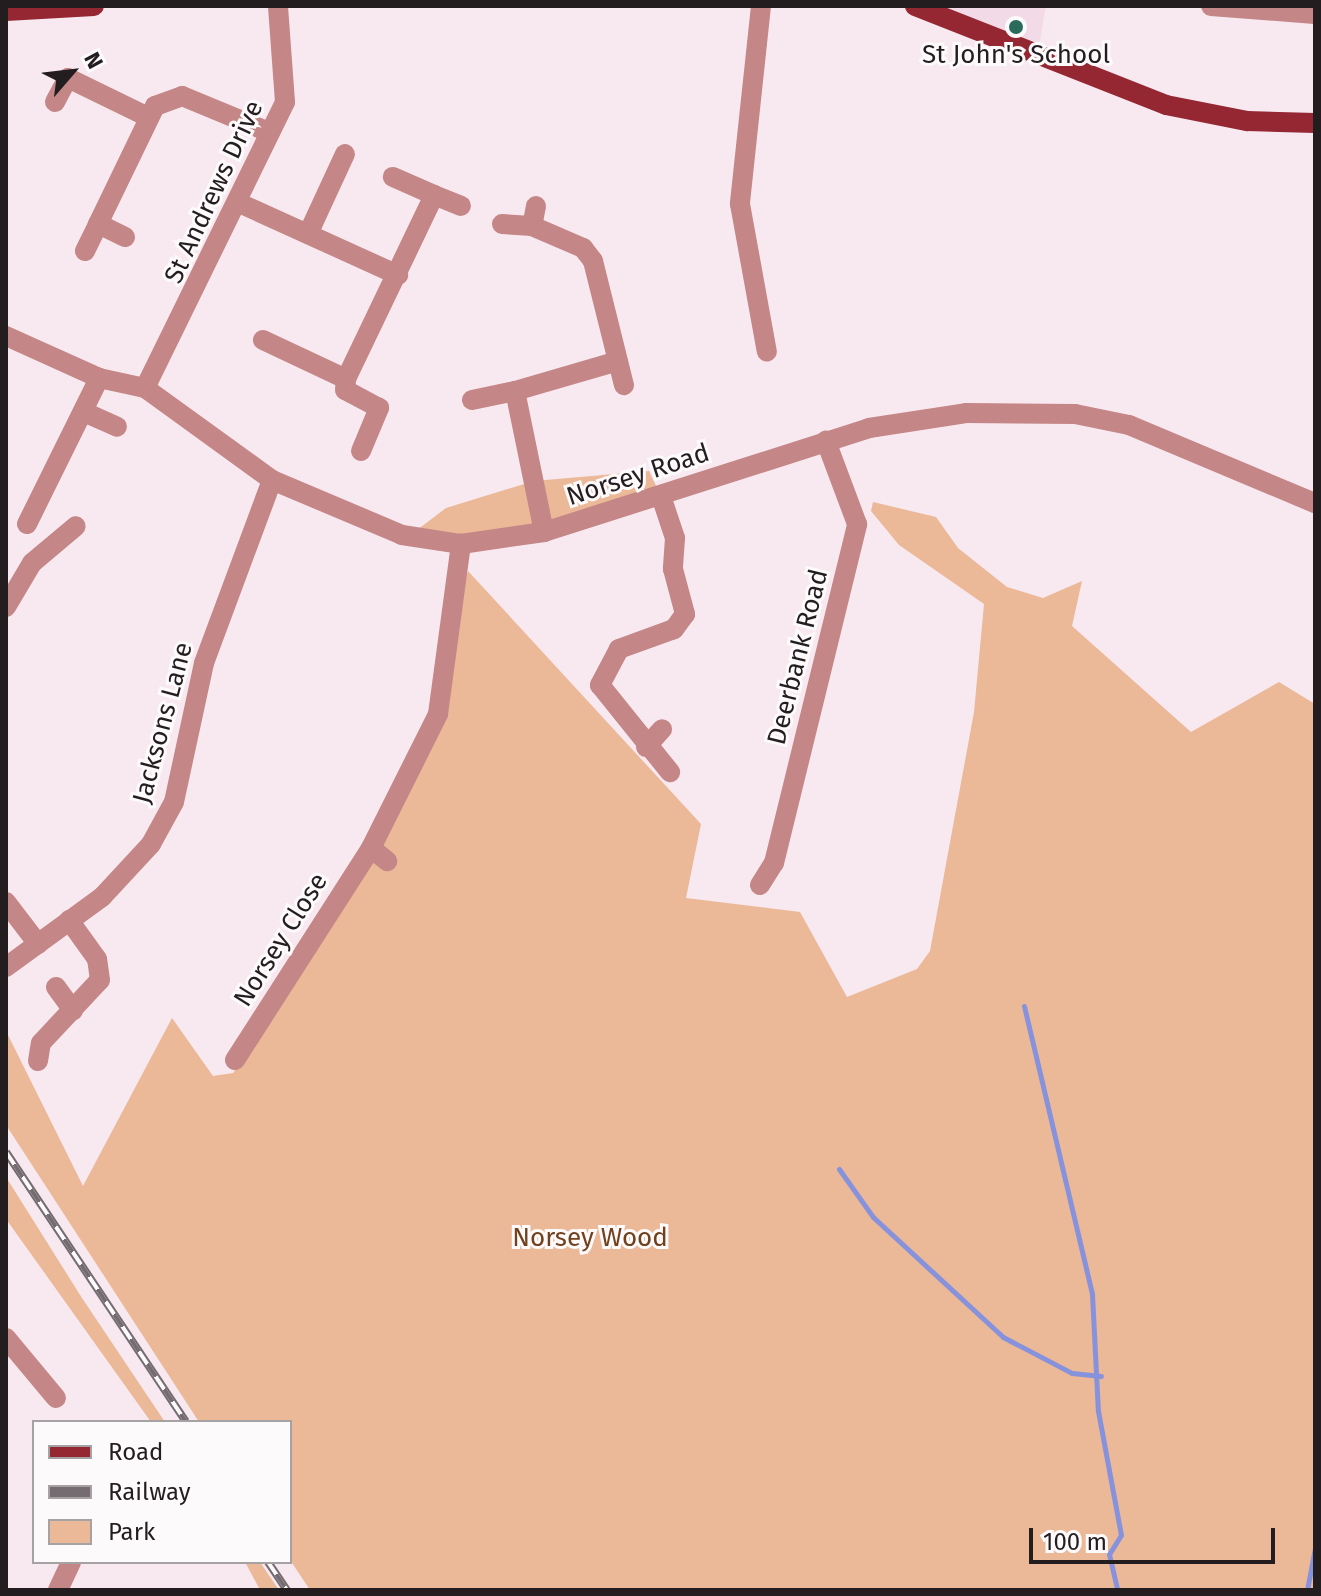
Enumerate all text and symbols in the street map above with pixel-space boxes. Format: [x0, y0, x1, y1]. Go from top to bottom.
marker: St John's School [1007, 18, 1025, 36]
north arrow [32, 32, 112, 112]
place label: St John's School [922, 39, 1110, 71]
text: N [78, 48, 109, 73]
street label: St Andrews Drive [158, 96, 270, 288]
street label: Norsey Road [563, 437, 713, 513]
street label: Deerbank Road [761, 566, 835, 748]
street label: Jacksons Lane [127, 639, 199, 807]
street label: Norsey Close [228, 867, 334, 1013]
park label: Norsey Wood [512, 1222, 668, 1254]
legend [32, 1420, 292, 1564]
text: Road [108, 1438, 163, 1466]
text: Railway [108, 1478, 191, 1506]
scale bar [1033, 1512, 1279, 1562]
text: Park [108, 1518, 155, 1546]
text: 100 m [1043, 1528, 1107, 1556]

